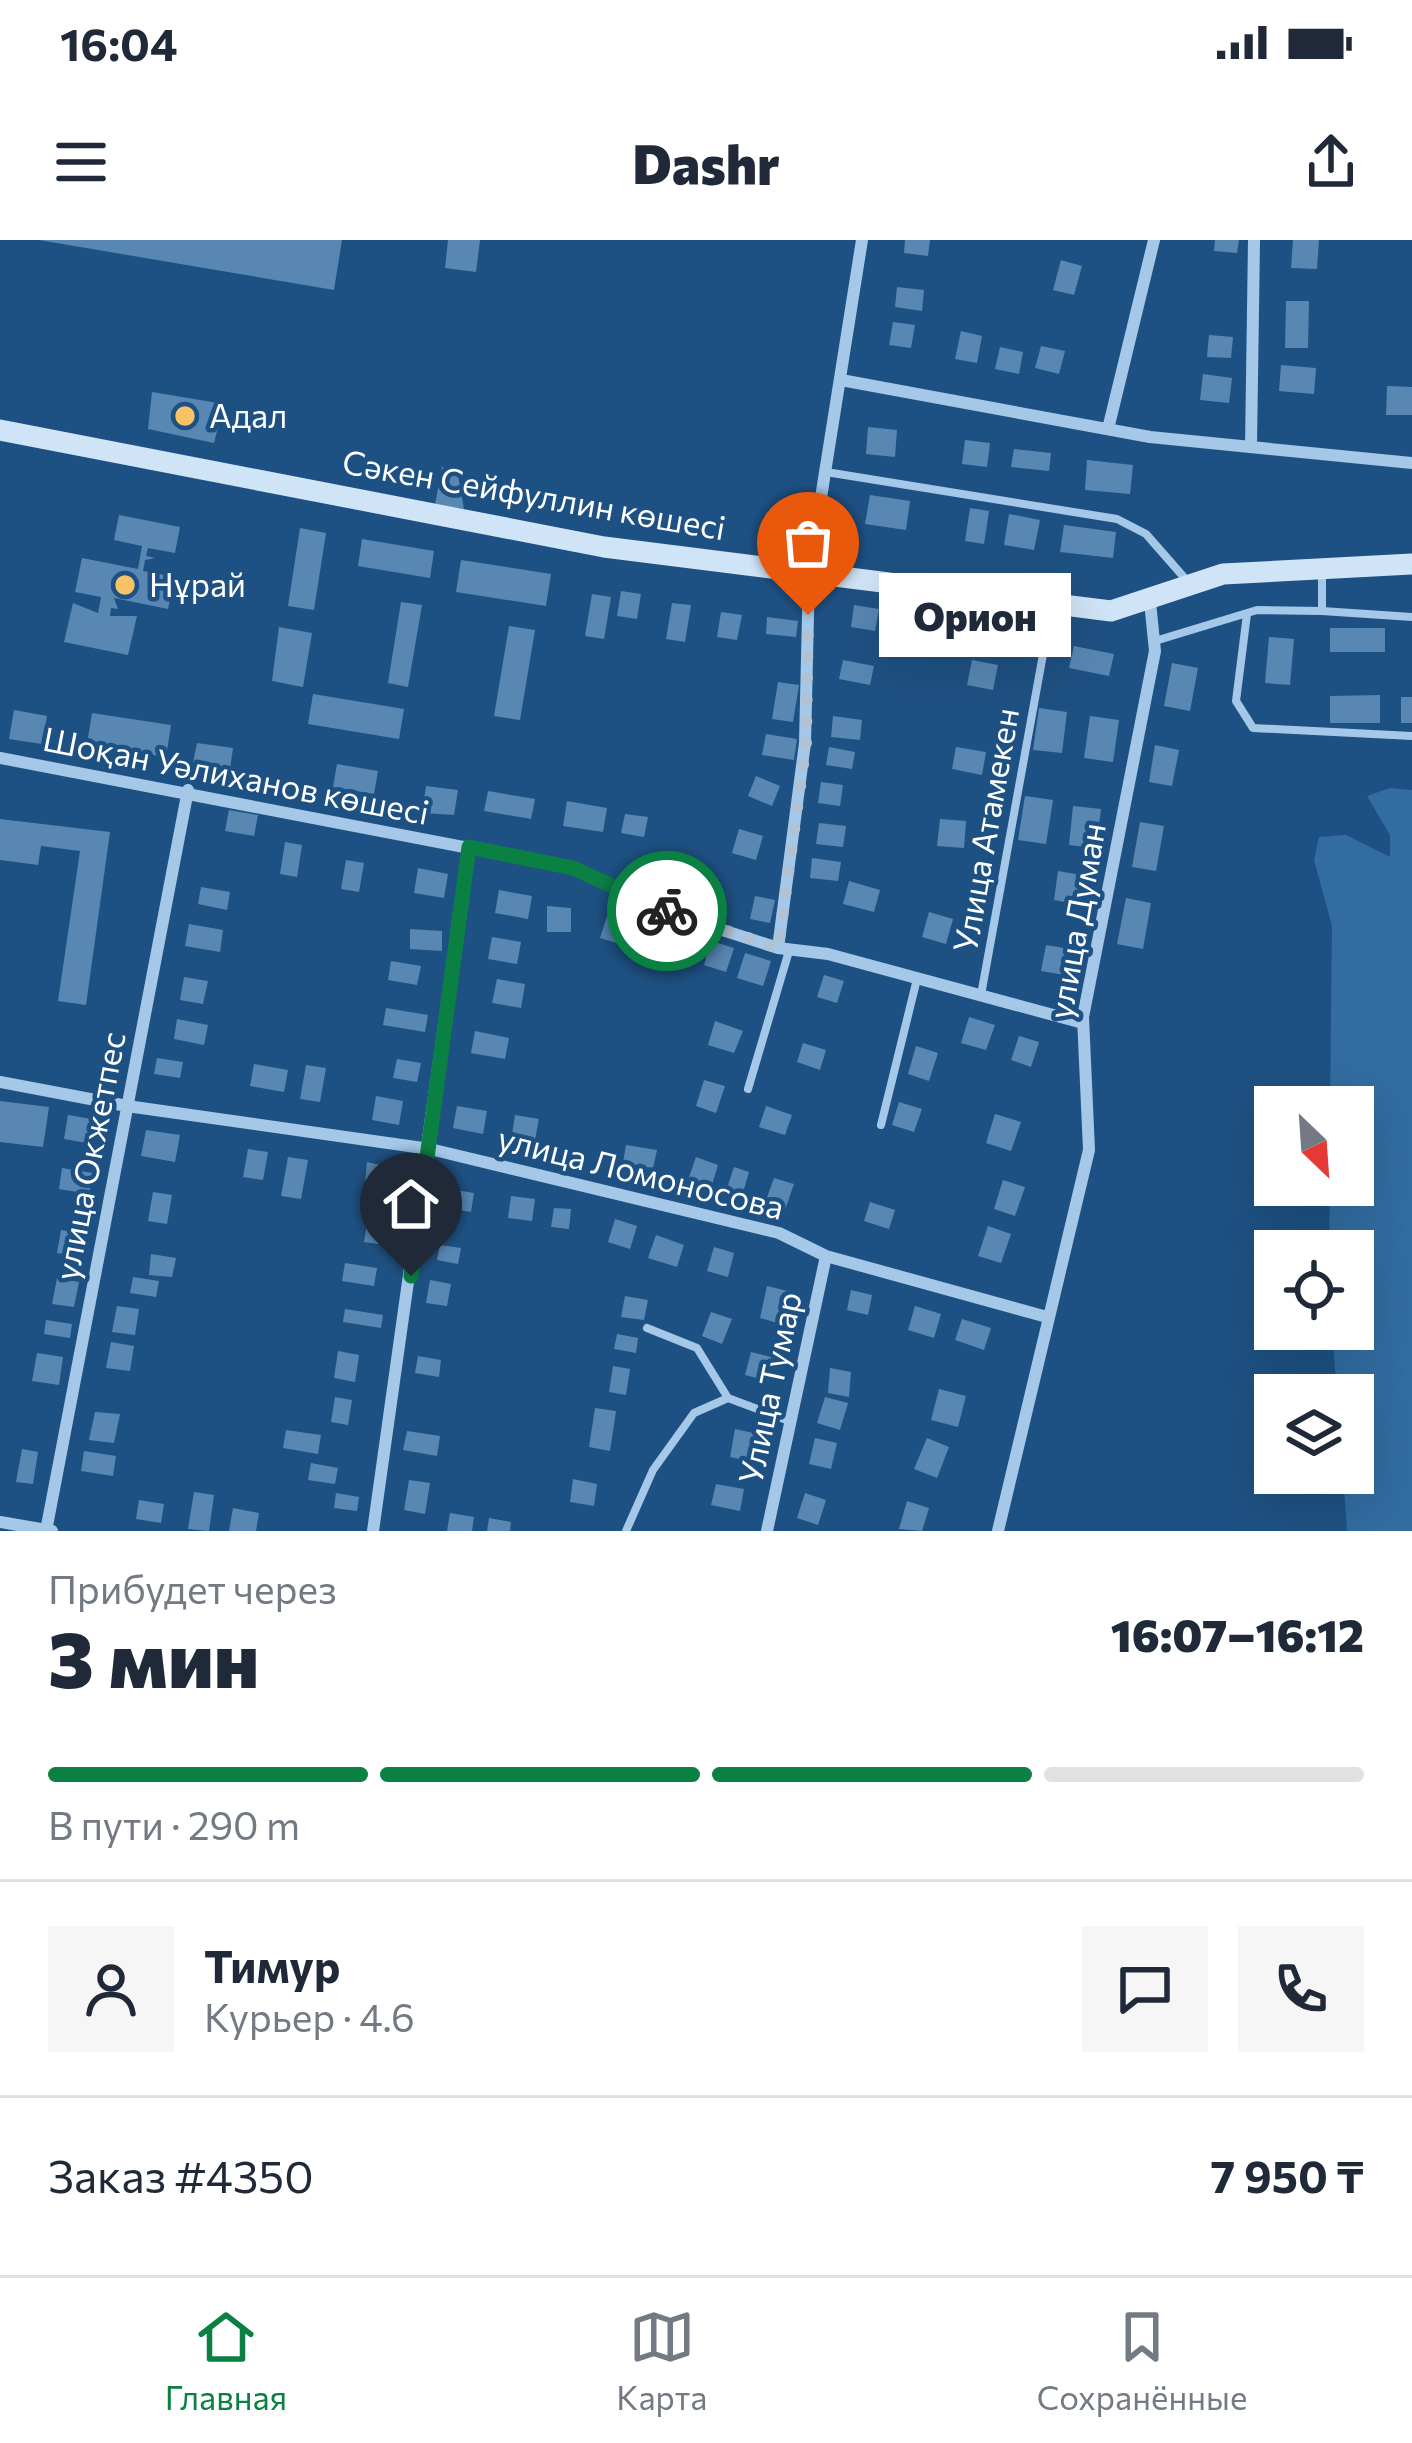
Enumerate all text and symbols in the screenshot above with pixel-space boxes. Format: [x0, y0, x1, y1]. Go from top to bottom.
text: 16:04 [60, 15, 178, 70]
icon: menu [48, 129, 114, 195]
text: Dashr [632, 129, 780, 195]
icon: share [1298, 129, 1364, 195]
place label: Адал [209, 394, 287, 435]
marker: Адал [172, 403, 198, 429]
street label: Сәкен Сейфуллин көшесі [339, 440, 729, 547]
pin [757, 492, 859, 615]
icon: bag [775, 510, 841, 576]
place label: Нұрай [149, 563, 246, 604]
marker: Нұрай [112, 572, 138, 598]
callout: Орион [880, 573, 1072, 657]
text: Орион [913, 591, 1037, 639]
street label: Улица Атамекен [943, 704, 1026, 955]
street label: Шоқан Уәлиханов көшесі [40, 717, 433, 832]
street label: улица Думан [1038, 819, 1113, 1022]
courier [607, 851, 727, 971]
icon: bike [634, 878, 700, 944]
street label: улица Окжетпес [44, 1028, 133, 1283]
north arrow [1254, 1086, 1374, 1206]
map controls [1254, 1086, 1374, 1494]
street label: улица Ломоносова [494, 1116, 789, 1227]
pin [360, 1153, 462, 1276]
icon: home [378, 1171, 444, 1237]
button: locate [1254, 1230, 1374, 1350]
street label: Улица Тумар [728, 1288, 809, 1488]
button: layers [1254, 1374, 1374, 1494]
text: Прибудет через [48, 1564, 337, 1612]
text: 16:07–16:12 [1111, 1606, 1364, 1661]
text: 3 мин [48, 1609, 259, 1704]
text: В пути · 290 m [48, 1800, 300, 1848]
button: person [48, 1926, 174, 2052]
button: chat [1082, 1926, 1208, 2052]
button: phone [1238, 1926, 1364, 2052]
text: Тимур [204, 1937, 340, 1992]
text: Курьер · 4.6 [204, 1992, 415, 2040]
text: Заказ #4350 [48, 2147, 314, 2202]
text: 7 950 ₸ [1211, 2147, 1364, 2202]
tab: Главная [165, 2304, 287, 2417]
tab: Карта [616, 2304, 707, 2417]
tab: Сохранённые [1037, 2304, 1247, 2417]

